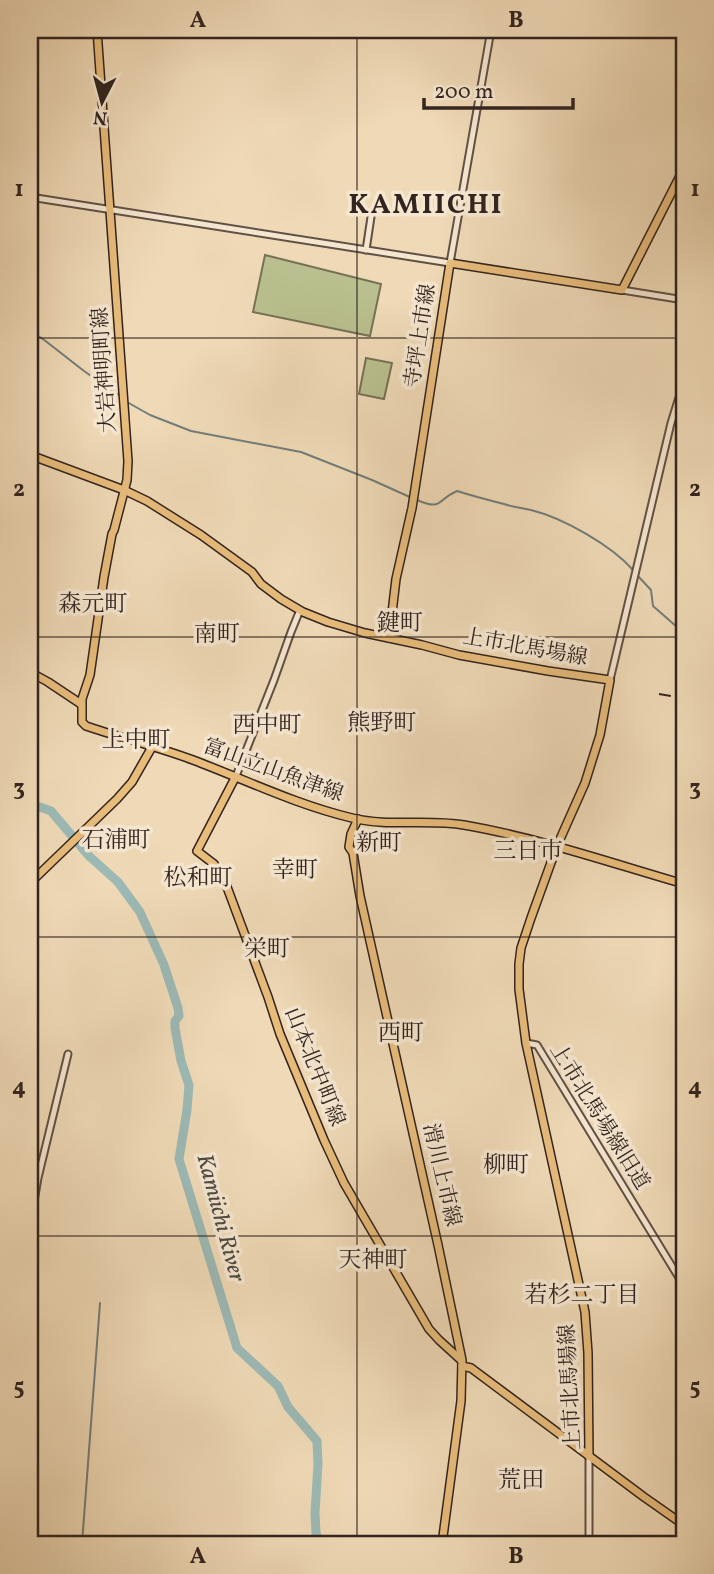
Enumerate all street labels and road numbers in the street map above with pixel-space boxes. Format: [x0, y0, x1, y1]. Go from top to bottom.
street label: 寺坪上市線 [398, 282, 444, 390]
street label: 大岩神明町線 [86, 306, 124, 434]
street label: 上市北馬場線 [460, 623, 590, 673]
street label: 富山立山魚津線 [199, 732, 347, 810]
street label: 山本北中町線 [277, 1003, 351, 1131]
street label: 上市北馬場線旧道 [542, 1038, 656, 1196]
street label: 滑川上市線 [415, 1121, 467, 1229]
street label: 上市北馬場線 [553, 1323, 589, 1451]

